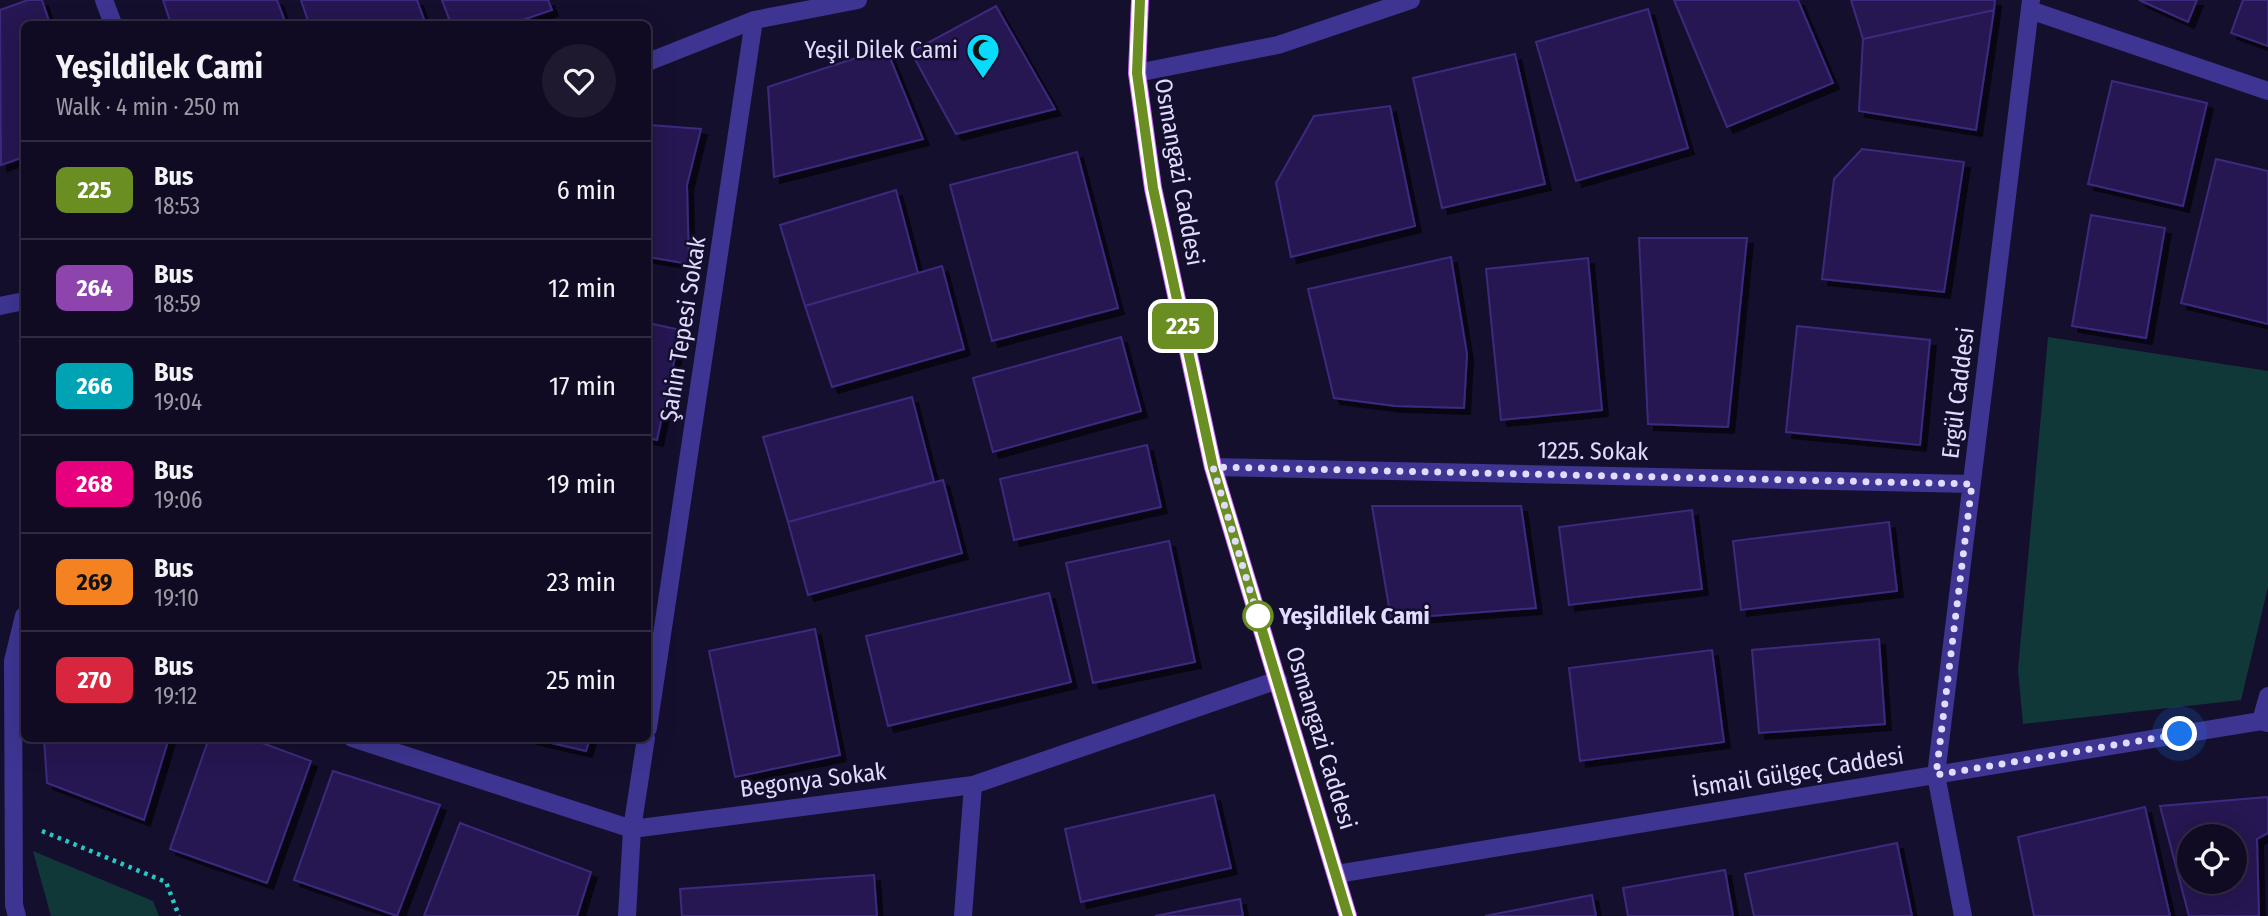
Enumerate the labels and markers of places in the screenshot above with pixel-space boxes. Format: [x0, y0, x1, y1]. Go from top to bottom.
mosque icon: Yeşil Dilek Cami [964, 31, 1002, 80]
place label: Yeşil Dilek Cami [804, 36, 958, 64]
marker: Yeşildilek Cami [1243, 601, 1273, 631]
place label: Yeşildilek Cami [1278, 602, 1430, 630]

